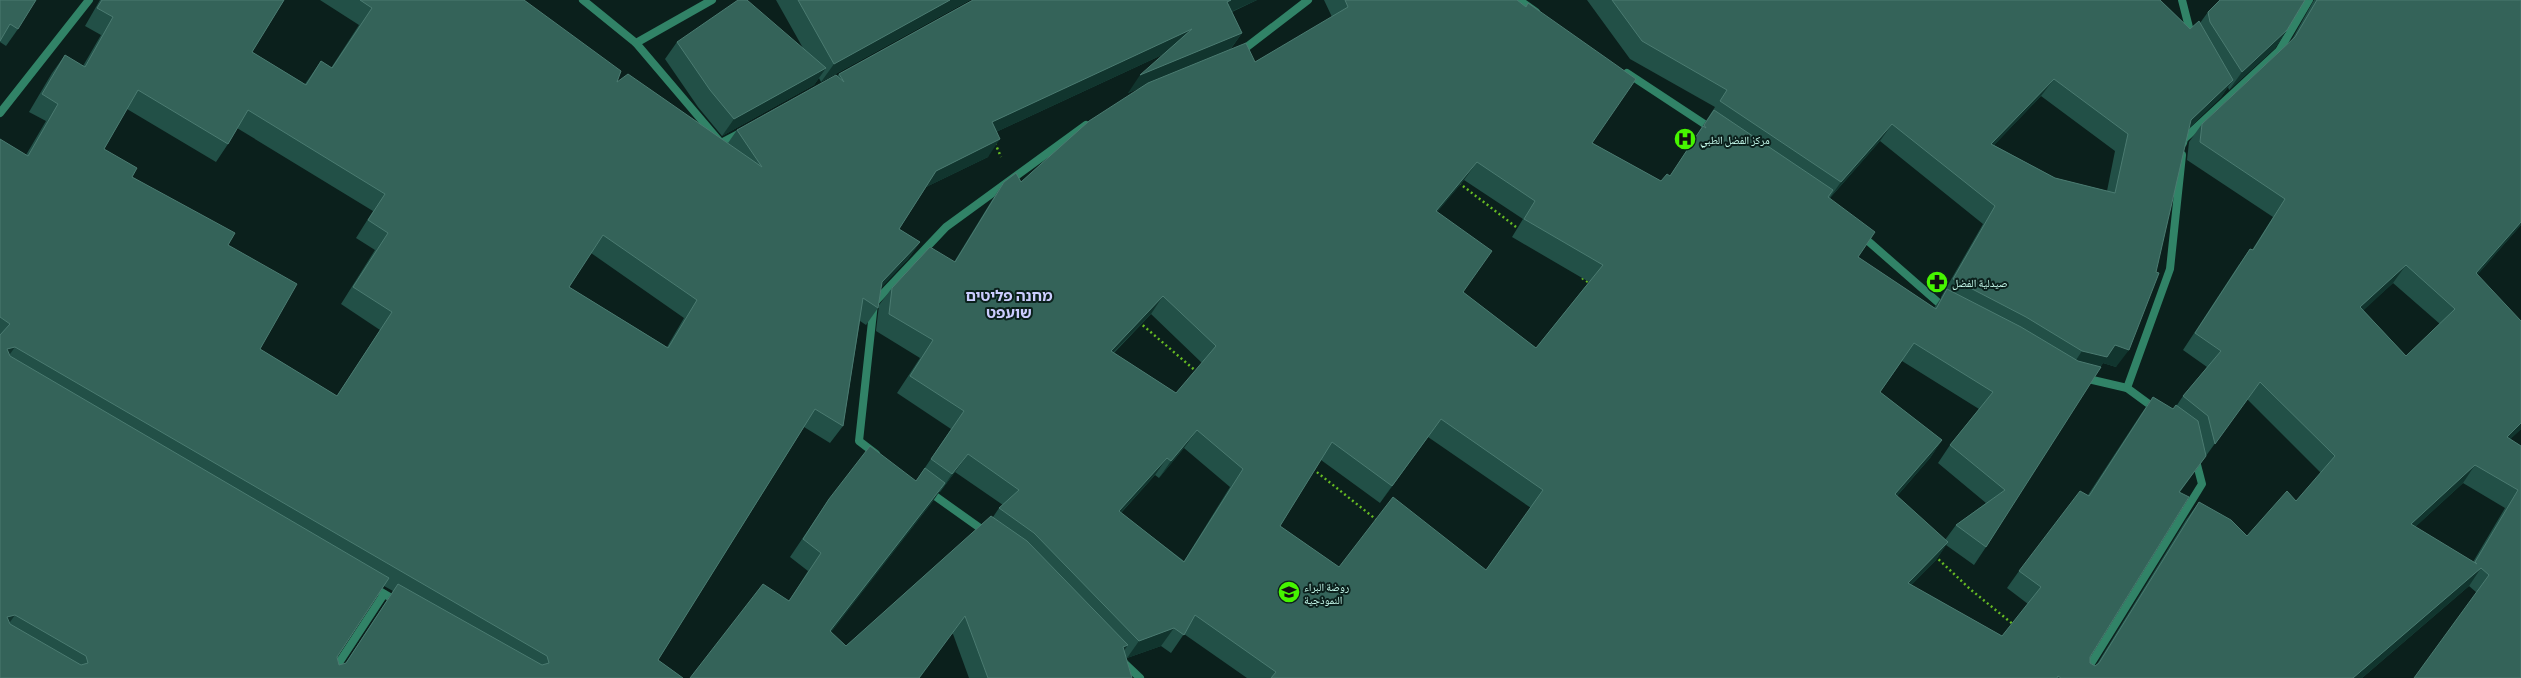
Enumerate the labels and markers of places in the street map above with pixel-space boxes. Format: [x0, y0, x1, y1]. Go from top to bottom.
hospital icon: مركز الفضل الطبي [1672, 126, 1698, 152]
place label: مركز الفضل الطبي [1700, 133, 1770, 148]
pharmacy icon: صيدلية الفضل [1924, 269, 1950, 295]
place label: صيدلية الفضل [1952, 276, 2008, 290]
school or university icon: روضة البراء النموذجية [1276, 579, 1302, 605]
place label: روضة البراء النموذجية [1304, 580, 1349, 606]

